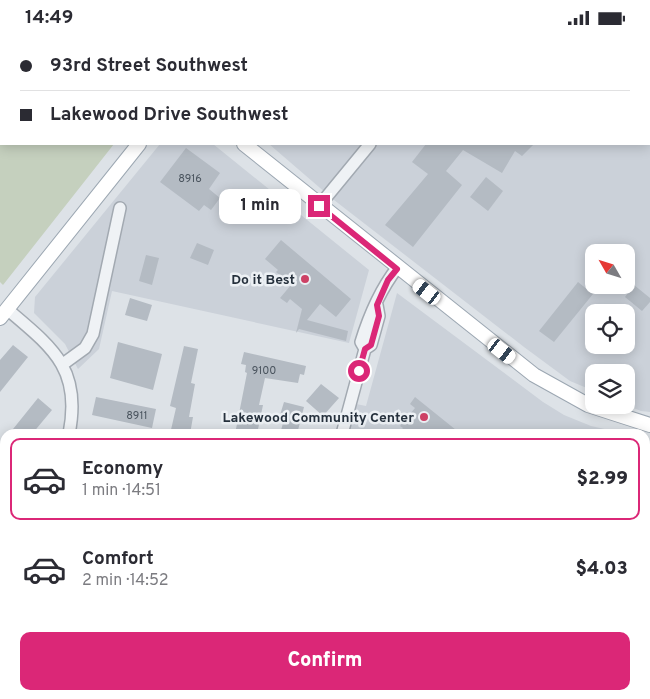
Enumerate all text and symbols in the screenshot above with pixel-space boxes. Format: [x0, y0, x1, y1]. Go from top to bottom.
text: 14:49 [25, 6, 73, 30]
text: 93rd Street Southwest [50, 54, 248, 78]
text: Lakewood Drive Southwest [50, 103, 289, 127]
house number: 8916 [178, 172, 202, 186]
callout: 1 min [219, 189, 302, 223]
route end [308, 195, 330, 217]
text: 1 min [240, 196, 280, 216]
north arrow [585, 244, 635, 294]
map controls [585, 244, 635, 414]
place label: Do it Best [231, 272, 295, 289]
marker: Do it Best [299, 273, 311, 285]
car [410, 277, 443, 307]
button: locate [585, 304, 635, 354]
car [485, 336, 518, 366]
route start [348, 360, 370, 382]
house number: 9100 [252, 364, 276, 378]
button: layers [585, 364, 635, 414]
house number: 8911 [126, 409, 148, 423]
place label: Lakewood Community Center [223, 410, 414, 427]
marker: Lakewood Community Center [418, 411, 430, 423]
icon: car [22, 457, 67, 502]
text: Economy [82, 457, 163, 481]
text: $2.99 [577, 467, 628, 491]
text: 1 min · 14:51 [82, 481, 161, 501]
icon: car [22, 547, 67, 592]
text: Comfort [82, 547, 154, 571]
text: $4.03 [575, 557, 628, 581]
text: 2 min · 14:52 [82, 571, 169, 591]
button: Confirm [20, 632, 630, 690]

